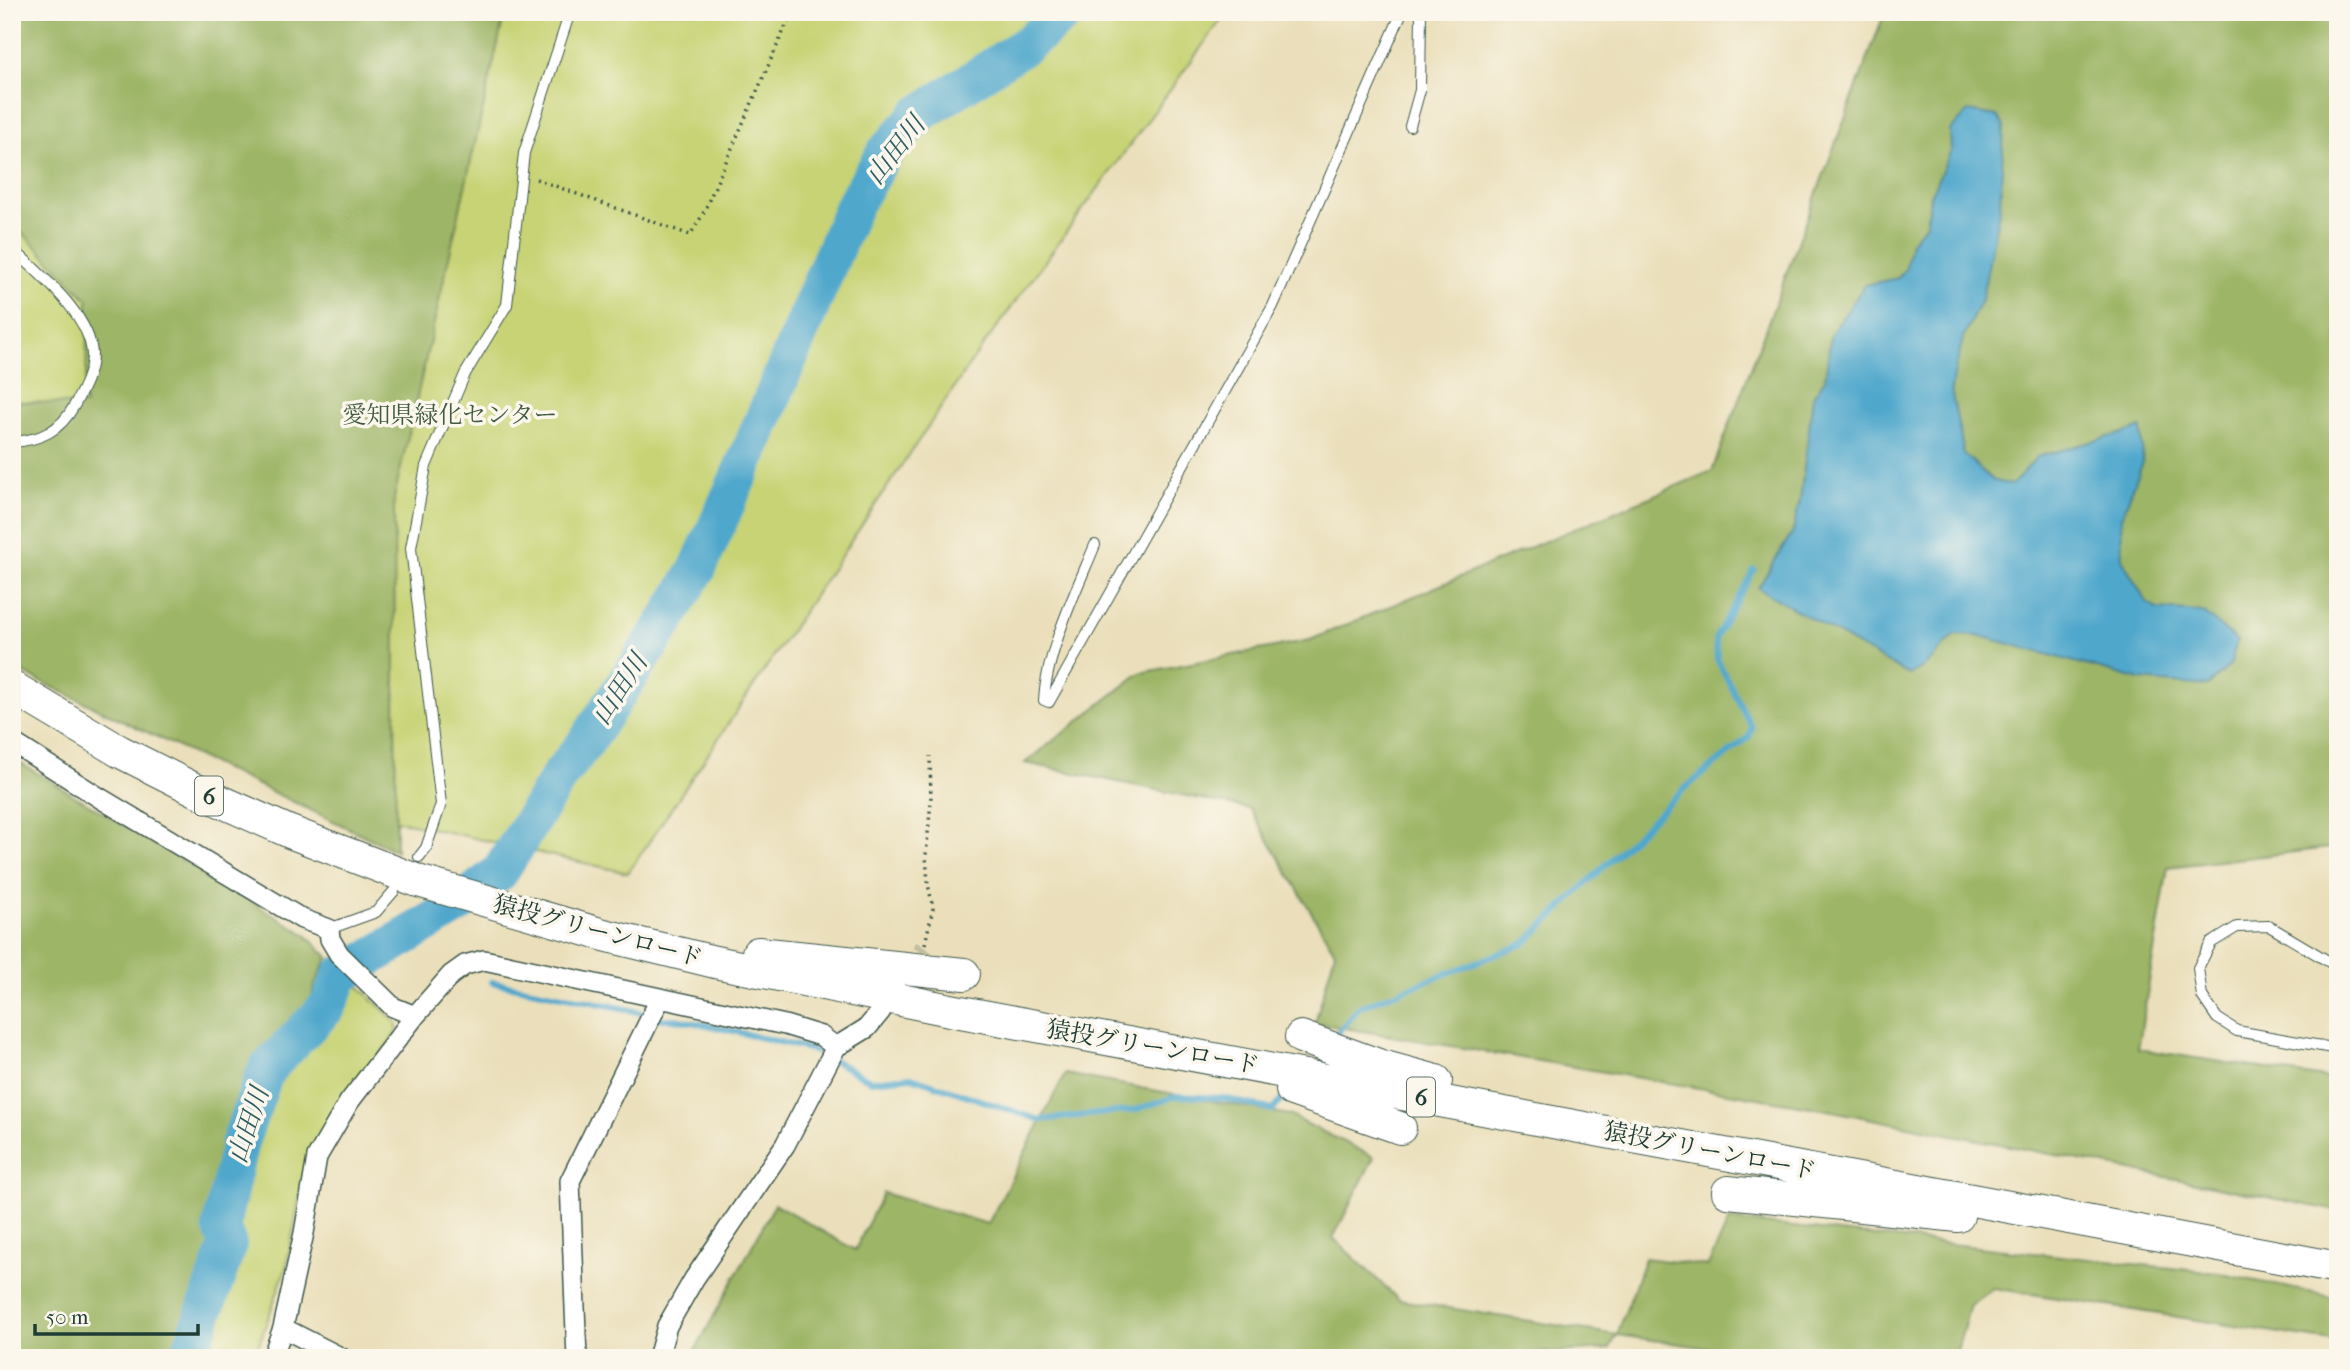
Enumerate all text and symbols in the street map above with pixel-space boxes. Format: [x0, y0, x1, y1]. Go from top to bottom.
water label: 山田川 [859, 108, 933, 191]
park label: 愛知県緑化センター [342, 401, 558, 429]
water label: 山田川 [585, 646, 655, 730]
road number: 6 [195, 776, 223, 816]
street label: 猿投グリーンロード [490, 890, 706, 972]
street label: 猿投グリーンロード [1044, 1014, 1262, 1080]
road number: 6 [1407, 1078, 1435, 1116]
water label: 山田川 [222, 1080, 276, 1167]
street label: 猿投グリーンロード [1602, 1117, 1818, 1185]
scale bar [35, 1293, 198, 1337]
text: 50 m [46, 1305, 89, 1329]

